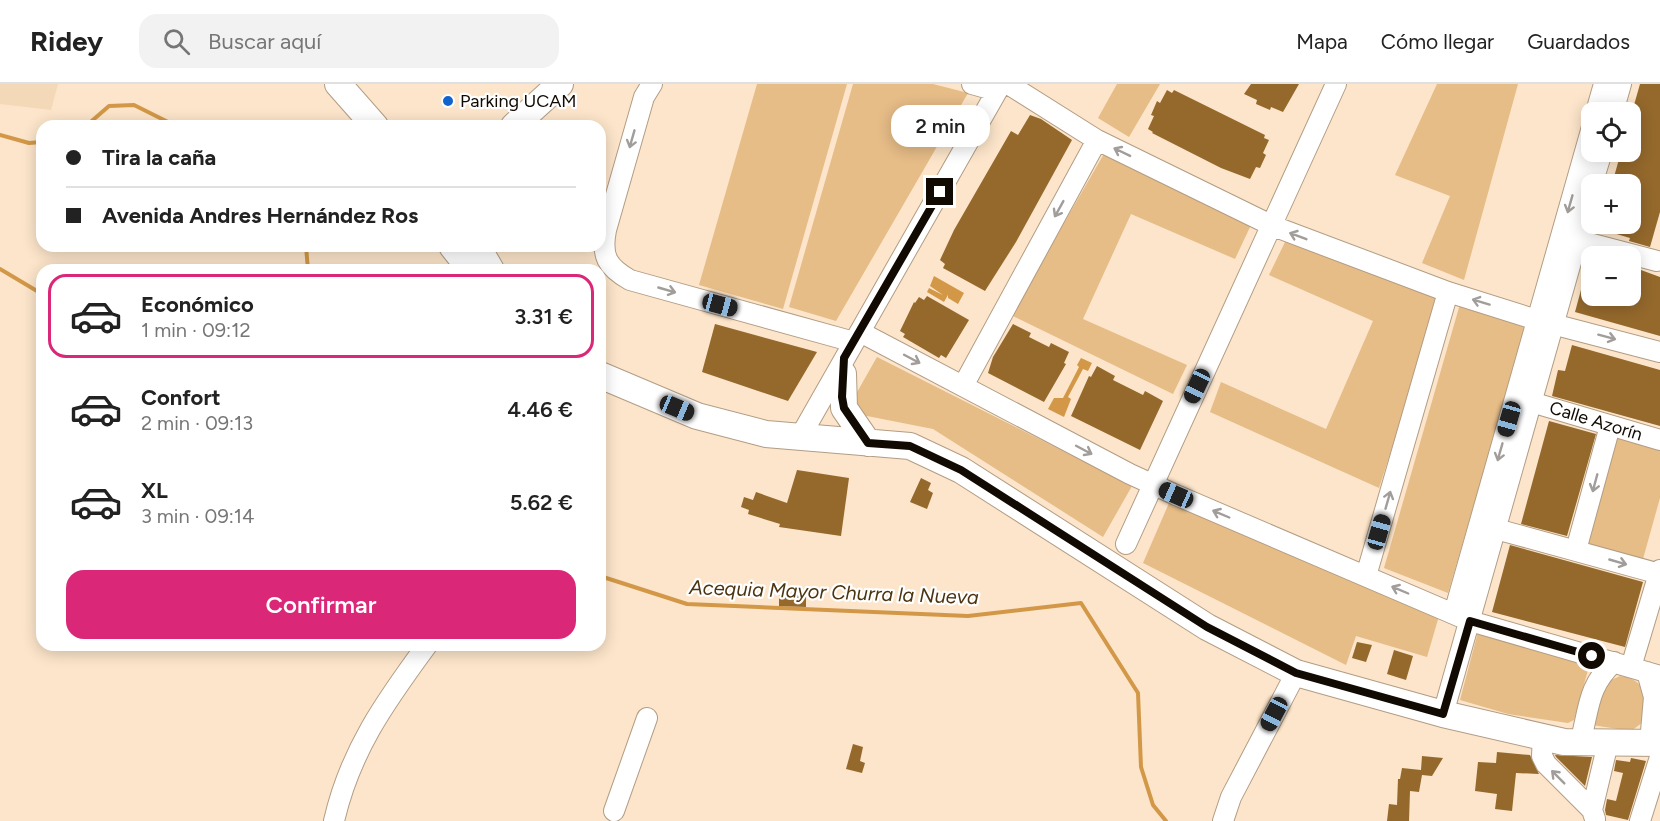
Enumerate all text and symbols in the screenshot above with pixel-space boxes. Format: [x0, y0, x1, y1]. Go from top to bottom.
search box [139, 14, 559, 68]
text: Ridey [30, 24, 103, 58]
icon: search [160, 25, 193, 58]
text: Buscar aquí [208, 28, 321, 55]
text: Mapa [1296, 29, 1348, 54]
text: Cómo llegar [1381, 29, 1494, 54]
text: Guardados [1527, 29, 1630, 54]
place label: Parking UCAM [460, 90, 577, 112]
marker: Parking UCAM [441, 94, 455, 108]
map controls [1581, 102, 1641, 306]
button: locate [1581, 102, 1641, 162]
callout: 2 min [890, 105, 990, 147]
text: 2 min [916, 114, 965, 138]
one-way arrow [626, 129, 637, 148]
text: Tira la caña [102, 144, 216, 171]
one-way arrow [1114, 146, 1132, 157]
button: + [1581, 174, 1641, 234]
route end [926, 178, 953, 205]
one-way arrow [1564, 194, 1575, 213]
one-way arrow [1053, 200, 1064, 218]
text: Avenida Andres Hernández Ros [102, 202, 418, 229]
one-way arrow [1289, 230, 1308, 241]
button: − [1581, 246, 1641, 306]
one-way arrow [657, 285, 676, 296]
icon: car [69, 289, 123, 343]
text: Económico [141, 291, 254, 318]
car [700, 292, 740, 318]
one-way arrow [1472, 296, 1491, 307]
text: 3.31 € [514, 303, 573, 330]
text: 1 min · 09:12 [141, 318, 251, 342]
one-way arrow [1597, 332, 1616, 344]
one-way arrow [902, 354, 920, 365]
car [1181, 366, 1213, 406]
icon: car [69, 382, 123, 436]
text: Confort [141, 384, 221, 411]
car [657, 393, 697, 423]
text: 4.46 € [507, 396, 573, 423]
street label: Calle Azorín [1547, 396, 1645, 446]
car [1495, 399, 1523, 439]
text: 2 min · 09:13 [141, 411, 253, 435]
one-way arrow [1493, 442, 1505, 461]
one-way arrow [1075, 445, 1093, 456]
one-way arrow [1588, 473, 1600, 492]
icon: car [69, 475, 123, 529]
text: XL [141, 477, 168, 504]
car [1156, 479, 1196, 511]
text: 5.62 € [510, 489, 573, 516]
one-way arrow [1383, 491, 1394, 510]
text: 3 min · 09:14 [141, 504, 254, 528]
one-way arrow [1212, 508, 1230, 519]
car [1365, 512, 1393, 552]
one-way arrow [1608, 557, 1627, 568]
button: Confirmar [66, 570, 576, 639]
water label: Acequia Mayor Churra la Nueva [688, 575, 979, 609]
one-way arrow [1392, 584, 1410, 595]
route start [1578, 642, 1605, 669]
car [1258, 694, 1290, 734]
one-way arrow [1551, 769, 1566, 784]

